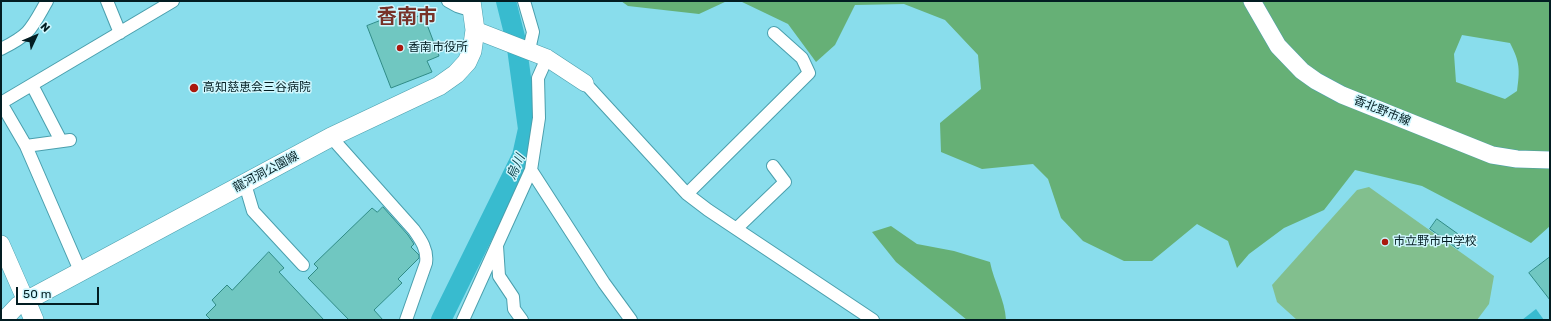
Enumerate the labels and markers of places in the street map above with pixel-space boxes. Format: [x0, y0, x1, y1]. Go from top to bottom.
place label: 香南市役所 [408, 41, 468, 55]
marker: 香南市役所 [395, 43, 405, 53]
place label: 高知慈恵会三谷病院 [203, 81, 311, 95]
marker: 高知慈恵会三谷病院 [188, 82, 200, 94]
place label: 市立野市中学校 [1393, 235, 1477, 249]
marker: 市立野市中学校 [1380, 237, 1390, 247]

